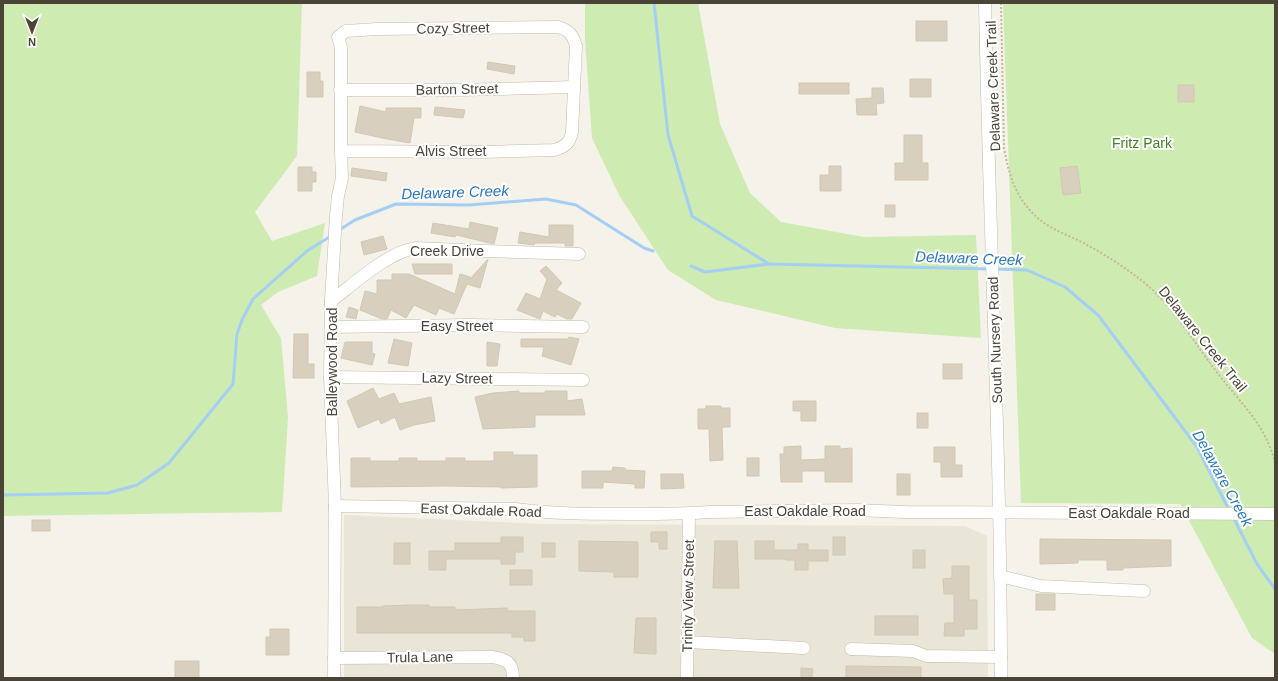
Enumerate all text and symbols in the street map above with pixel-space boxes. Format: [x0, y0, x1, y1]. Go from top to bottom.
north arrow [12, 12, 52, 52]
street label: Cozy Street [416, 19, 490, 37]
street label: Delaware Creek Trail [983, 20, 1003, 152]
text: N [28, 36, 36, 48]
street label: Barton Street [416, 80, 498, 98]
park label: Fritz Park [1112, 135, 1173, 151]
street label: Alvis Street [416, 143, 487, 159]
water label: Delaware Creek [401, 182, 511, 202]
street label: Creek Drive [410, 243, 484, 259]
water label: Delaware Creek [915, 248, 1025, 268]
street label: South Nursery Road [985, 276, 1005, 404]
street label: Delaware Creek Trail [1156, 283, 1250, 395]
street label: Balleywood Road [324, 308, 340, 416]
street label: Easy Street [421, 318, 493, 334]
street label: Lazy Street [421, 369, 493, 387]
water label: Delaware Creek [1189, 427, 1257, 530]
street label: East Oakdale Road [420, 500, 542, 520]
street label: East Oakdale Road [744, 503, 866, 519]
street label: East Oakdale Road [1068, 505, 1190, 521]
street label: Trinity View Street [679, 539, 697, 653]
street label: Trula Lane [387, 648, 454, 666]

